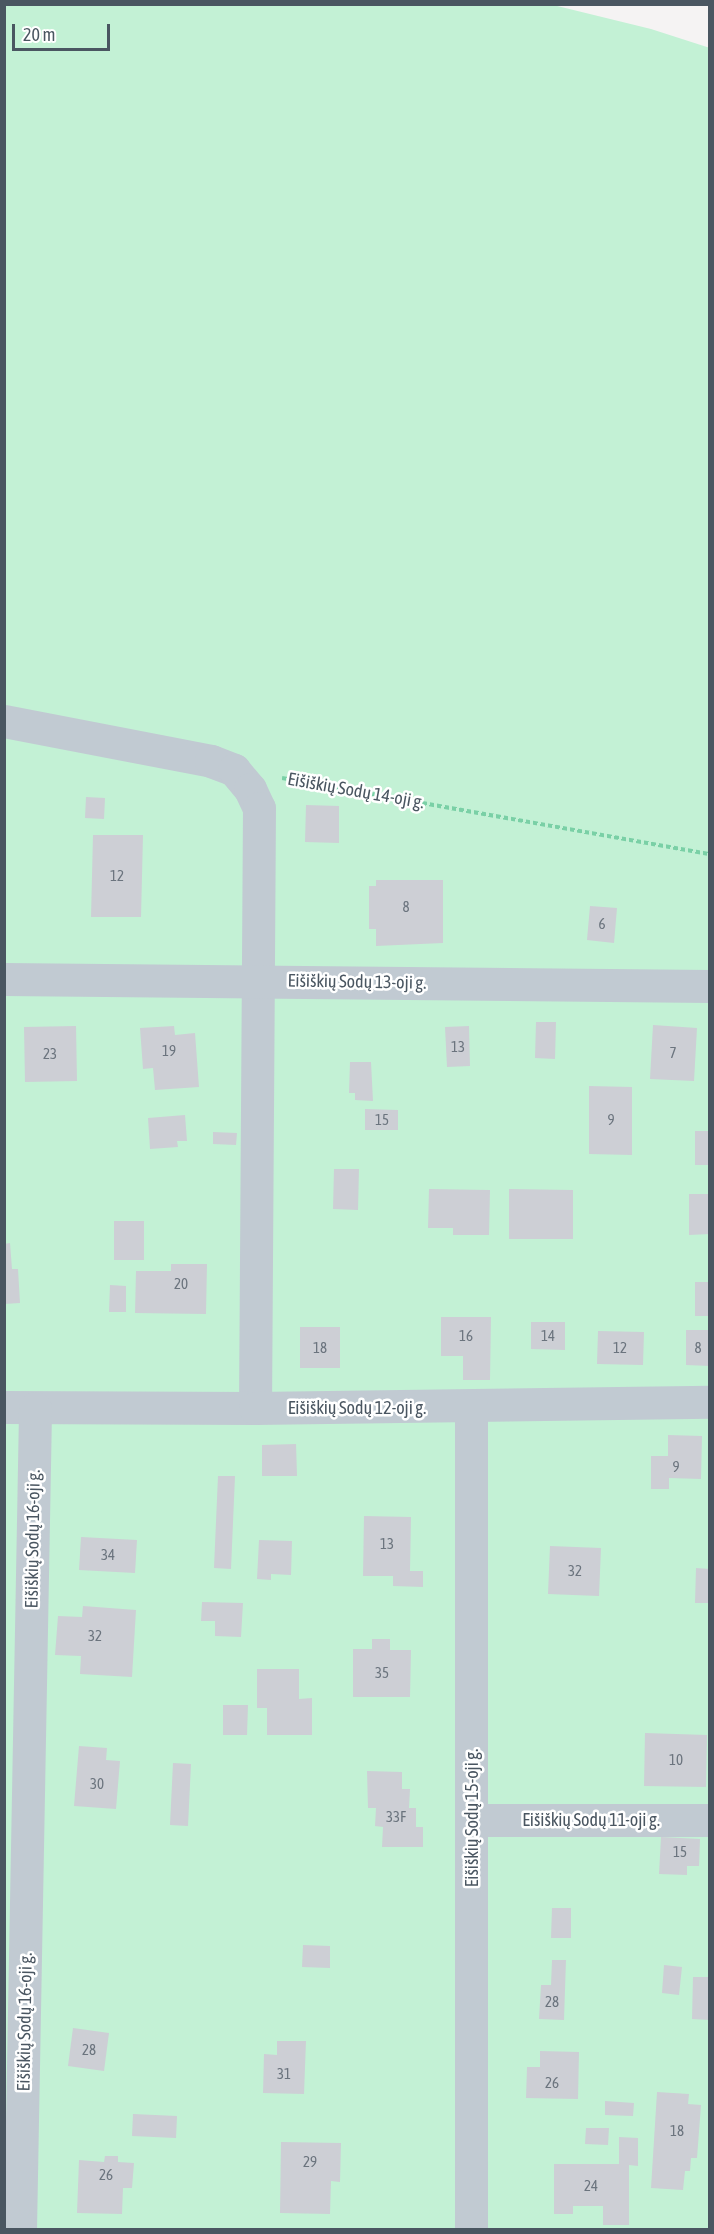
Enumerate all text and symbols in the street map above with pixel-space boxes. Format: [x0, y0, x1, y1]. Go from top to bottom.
scale bar [15, 12, 112, 50]
text: 20 m [23, 24, 55, 45]
street label: Eišiškių Sodų 14-oji g. [286, 768, 426, 814]
house number: 12 [110, 867, 124, 885]
house number: 8 [402, 898, 410, 916]
house number: 6 [598, 915, 606, 933]
street label: Eišiškių Sodų 13-oji g. [288, 970, 426, 994]
house number: 13 [451, 1038, 465, 1056]
house number: 19 [162, 1042, 176, 1060]
house number: 7 [669, 1044, 677, 1062]
house number: 23 [43, 1045, 57, 1063]
house number: 15 [375, 1111, 389, 1129]
house number: 9 [607, 1111, 615, 1129]
house number: 20 [174, 1275, 188, 1293]
house number: 16 [459, 1327, 473, 1345]
house number: 14 [541, 1327, 555, 1345]
house number: 18 [313, 1339, 327, 1357]
house number: 12 [613, 1339, 627, 1357]
house number: 8 [694, 1339, 702, 1357]
street label: Eišiškių Sodų 12-oji g. [288, 1397, 426, 1419]
house number: 9 [672, 1458, 680, 1476]
street label: Eišiškių Sodų 16-oji g. [21, 1470, 45, 1608]
house number: 13 [380, 1535, 394, 1553]
house number: 34 [101, 1546, 115, 1564]
house number: 32 [568, 1562, 582, 1580]
house number: 32 [88, 1627, 102, 1645]
house number: 35 [375, 1664, 389, 1682]
street label: Eišiškių Sodų 15-oji g. [461, 1749, 483, 1887]
house number: 10 [669, 1751, 683, 1769]
house number: 30 [90, 1775, 104, 1793]
house number: 33F [386, 1808, 406, 1826]
street label: Eišiškių Sodų 11-oji g. [522, 1809, 660, 1831]
house number: 15 [673, 1843, 687, 1861]
street label: Eišiškių Sodų 16-oji g. [13, 1953, 37, 2091]
house number: 28 [545, 1993, 559, 2011]
house number: 28 [82, 2041, 96, 2059]
house number: 31 [277, 2065, 291, 2083]
house number: 26 [545, 2074, 559, 2092]
house number: 18 [670, 2122, 684, 2140]
house number: 29 [303, 2153, 317, 2171]
house number: 26 [99, 2166, 113, 2184]
house number: 24 [584, 2177, 598, 2195]

